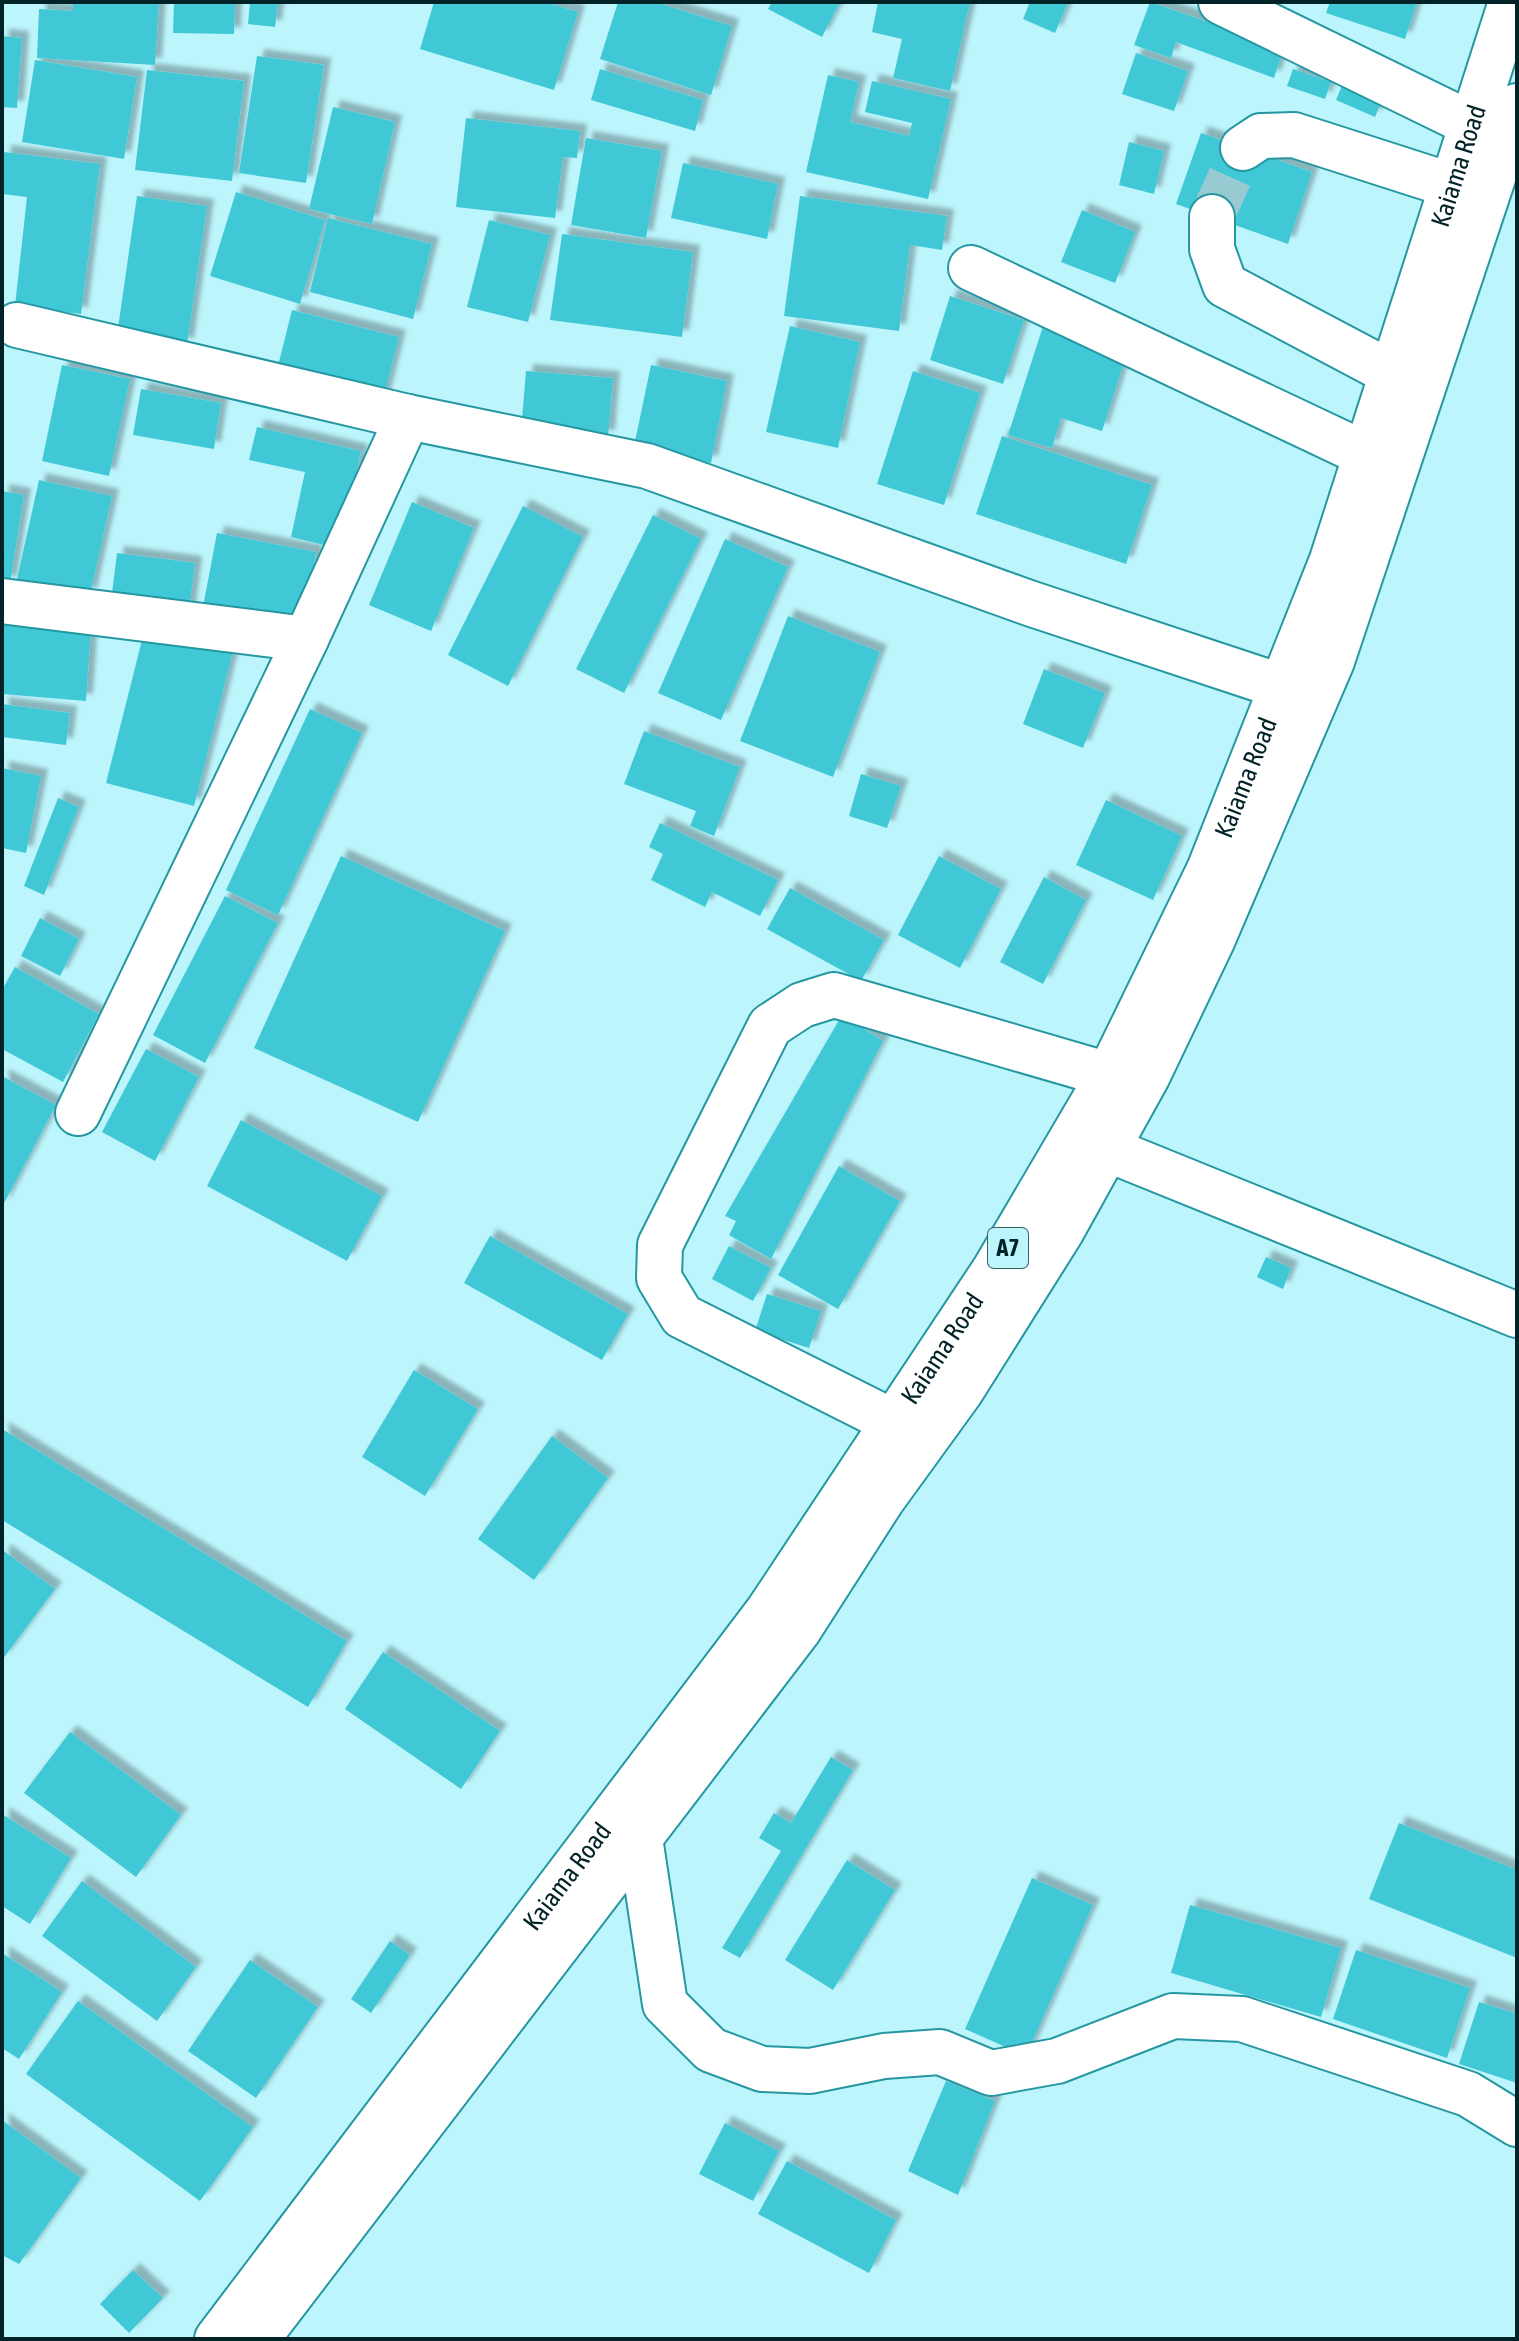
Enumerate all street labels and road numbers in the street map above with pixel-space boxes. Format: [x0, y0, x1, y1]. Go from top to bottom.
street label: Kaiama Road [1425, 101, 1492, 231]
street label: Kaiama Road [1208, 713, 1283, 842]
road number: A7 [988, 1228, 1028, 1268]
street label: Kaiama Road [895, 1288, 990, 1410]
street label: Kaiama Road [517, 1817, 617, 1936]

